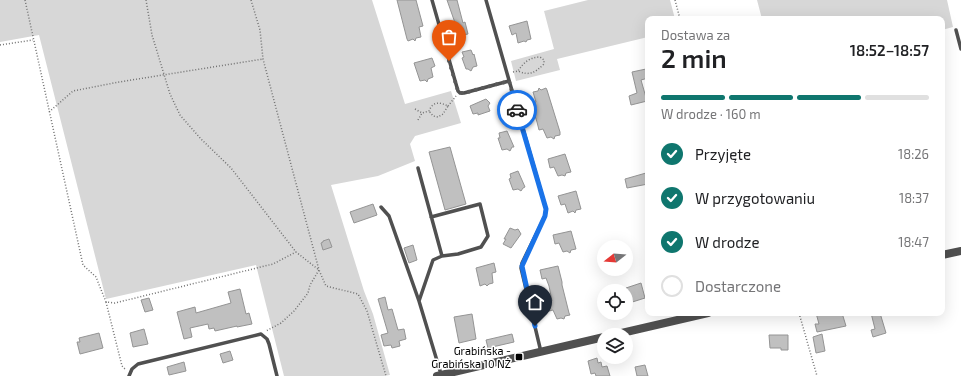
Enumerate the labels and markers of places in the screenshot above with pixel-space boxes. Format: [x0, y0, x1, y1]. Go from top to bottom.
pin [432, 20, 466, 61]
pin [518, 285, 552, 326]
place label: Grabińska - Grabińska 10 NŻ [431, 344, 511, 370]
marker: Grabińska - Grabińska 10 NŻ [514, 352, 524, 362]

